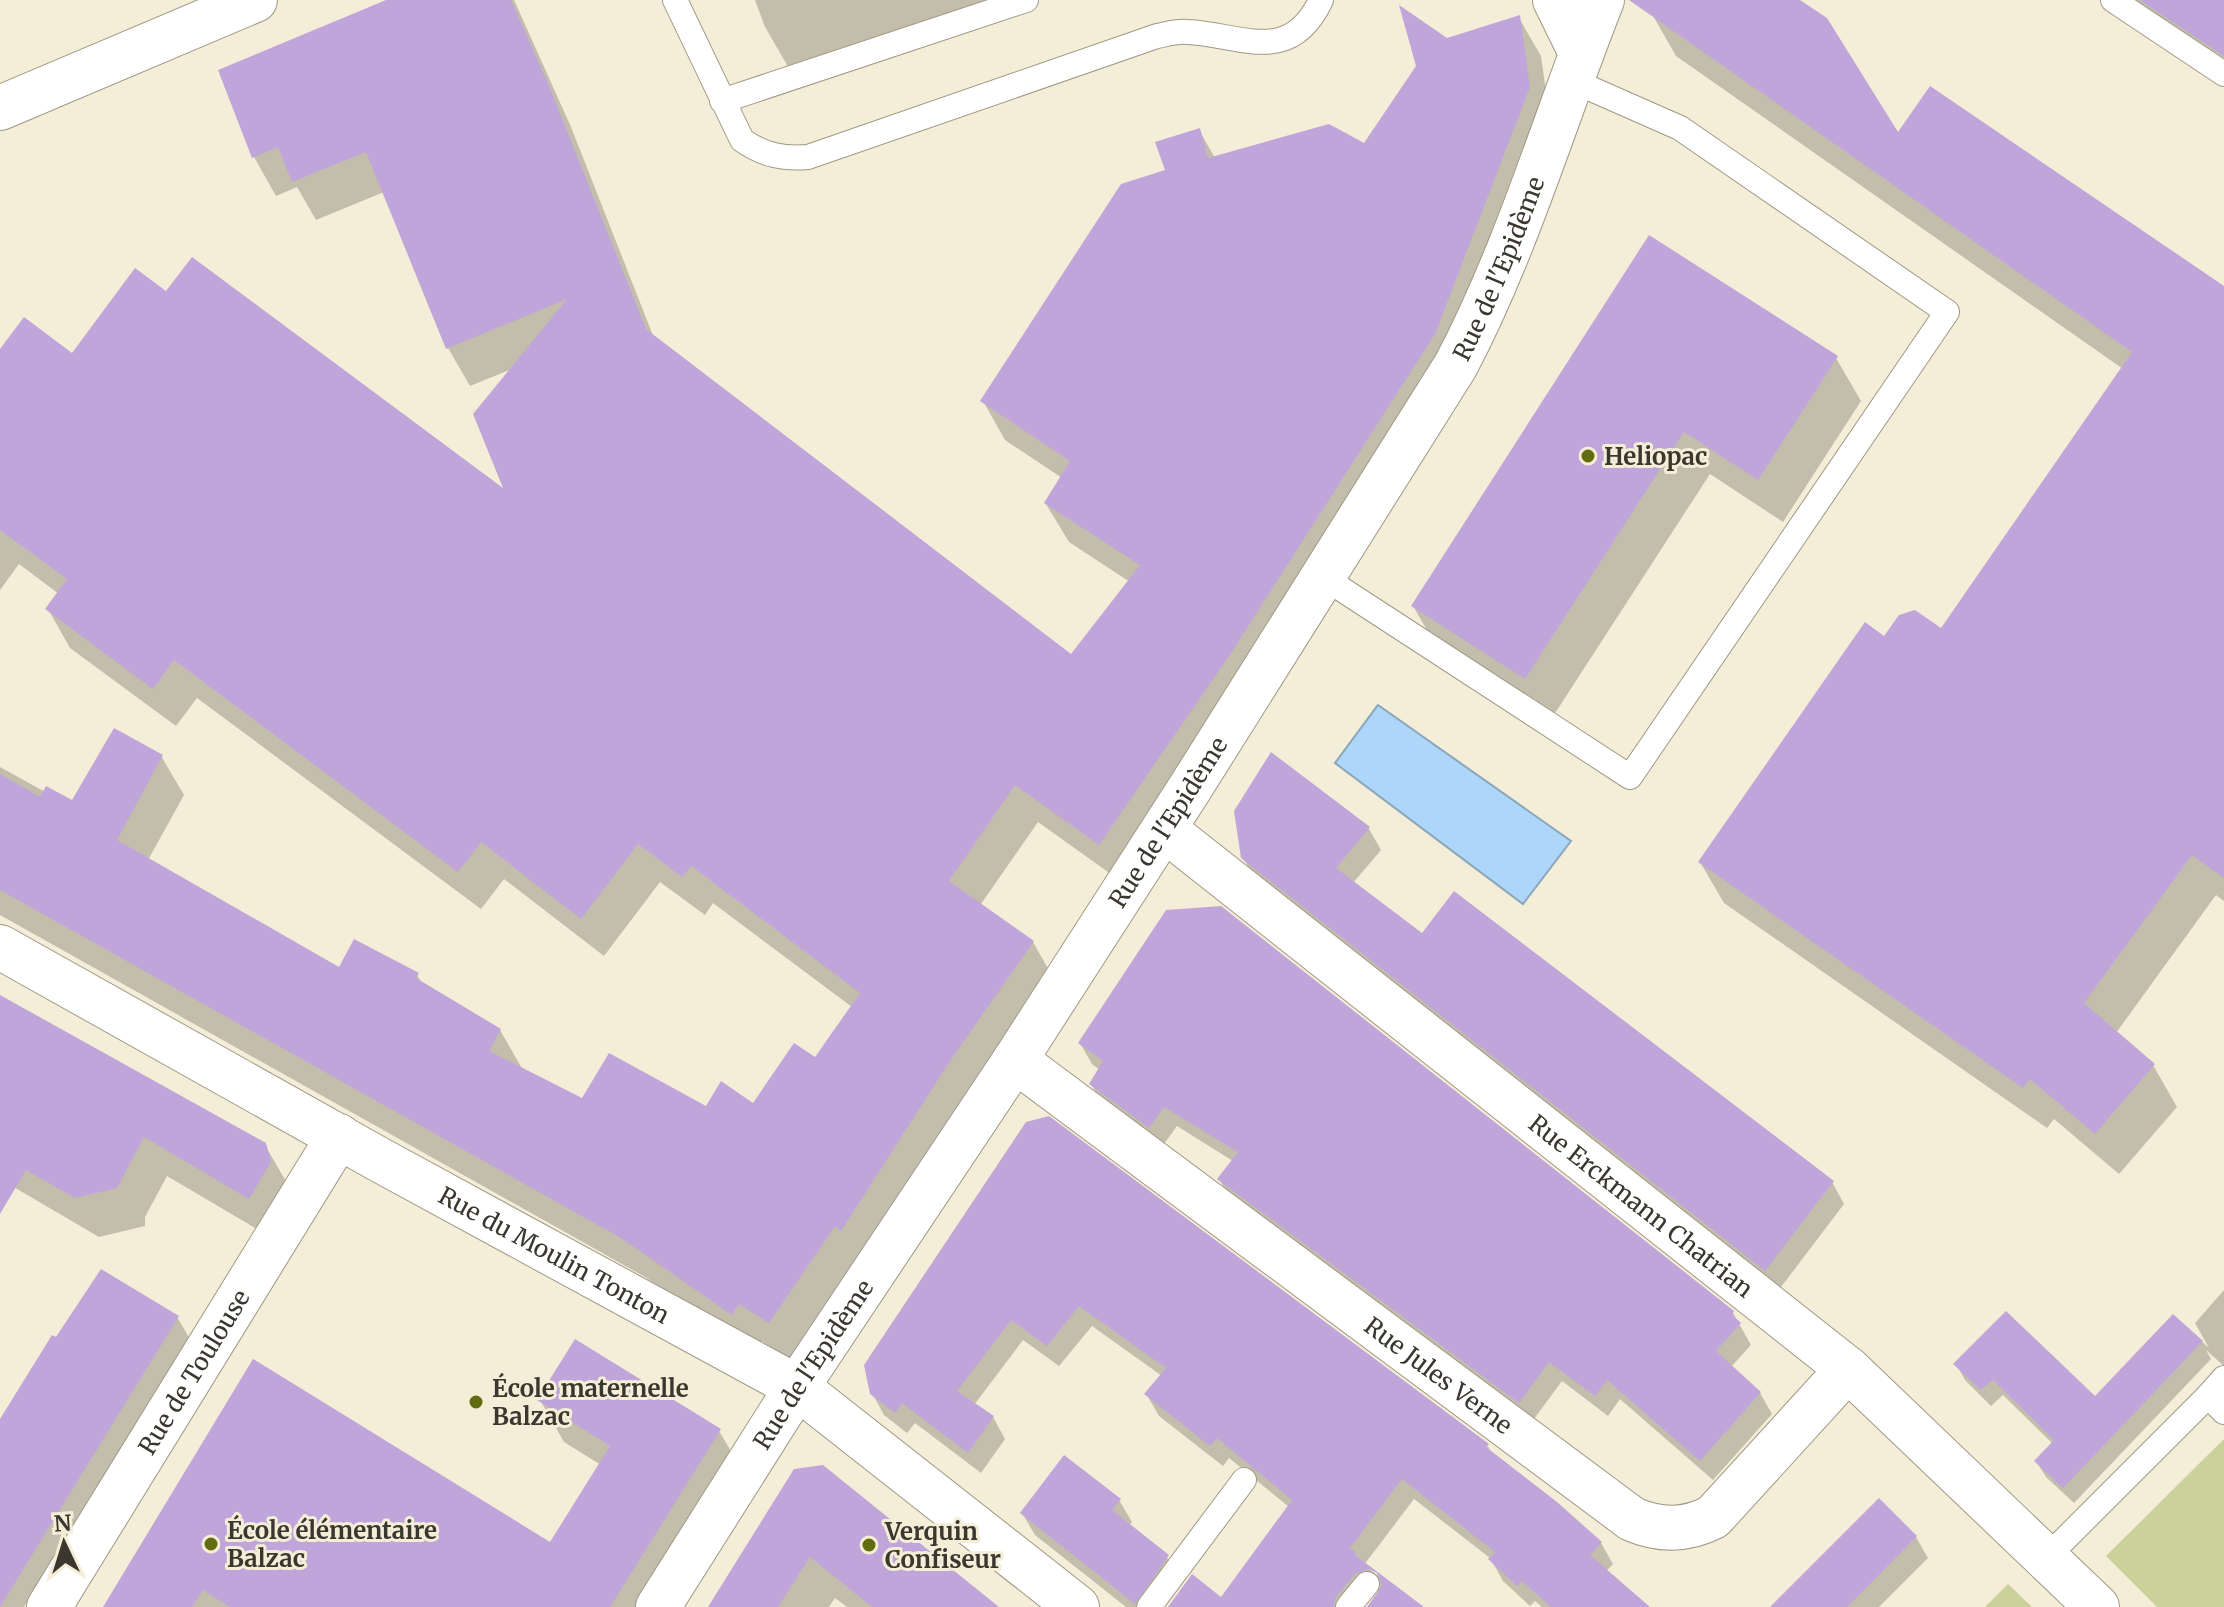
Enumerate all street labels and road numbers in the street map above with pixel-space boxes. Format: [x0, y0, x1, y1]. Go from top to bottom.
street label: Rue de l'Epidème [1446, 172, 1551, 366]
street label: Rue de l'Epidème [1102, 731, 1234, 913]
street label: Rue Erckmann Chatrian [1523, 1108, 1760, 1304]
street label: Rue du Moulin Tonton [433, 1179, 675, 1330]
street label: Rue de l'Epidème [746, 1273, 880, 1455]
street label: Rue de Toulouse [131, 1284, 256, 1460]
street label: Rue Jules Verne [1358, 1310, 1519, 1440]

